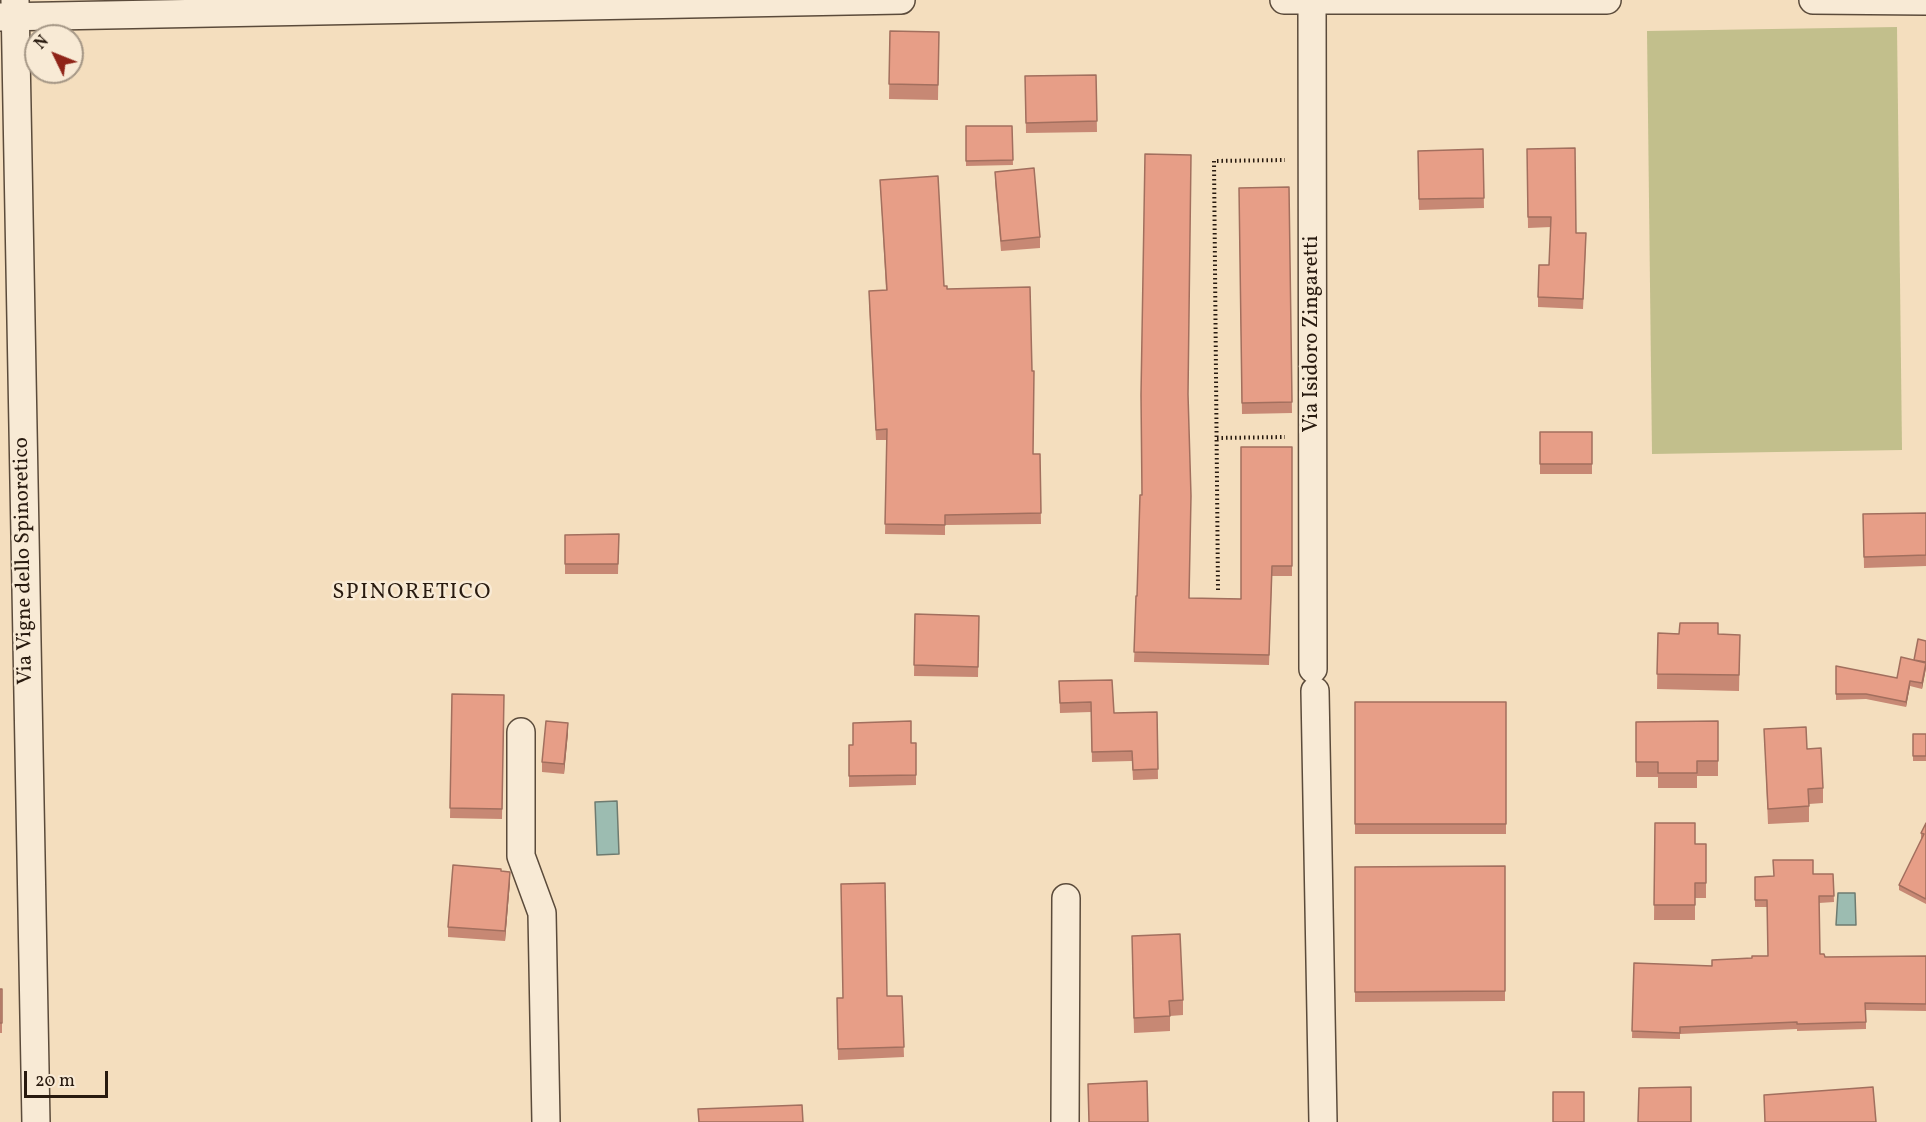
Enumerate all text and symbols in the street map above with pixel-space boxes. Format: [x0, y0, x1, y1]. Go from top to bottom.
north arrow [24, 24, 84, 84]
text: N [30, 31, 54, 55]
street label: Via Isidoro Zingaretti [1300, 235, 1326, 433]
street label: Via Vigne dello Spinoretico [10, 437, 40, 685]
district label: SPINORETICO [332, 581, 492, 607]
scale bar [27, 1059, 111, 1097]
text: 20 m [35, 1069, 75, 1094]

